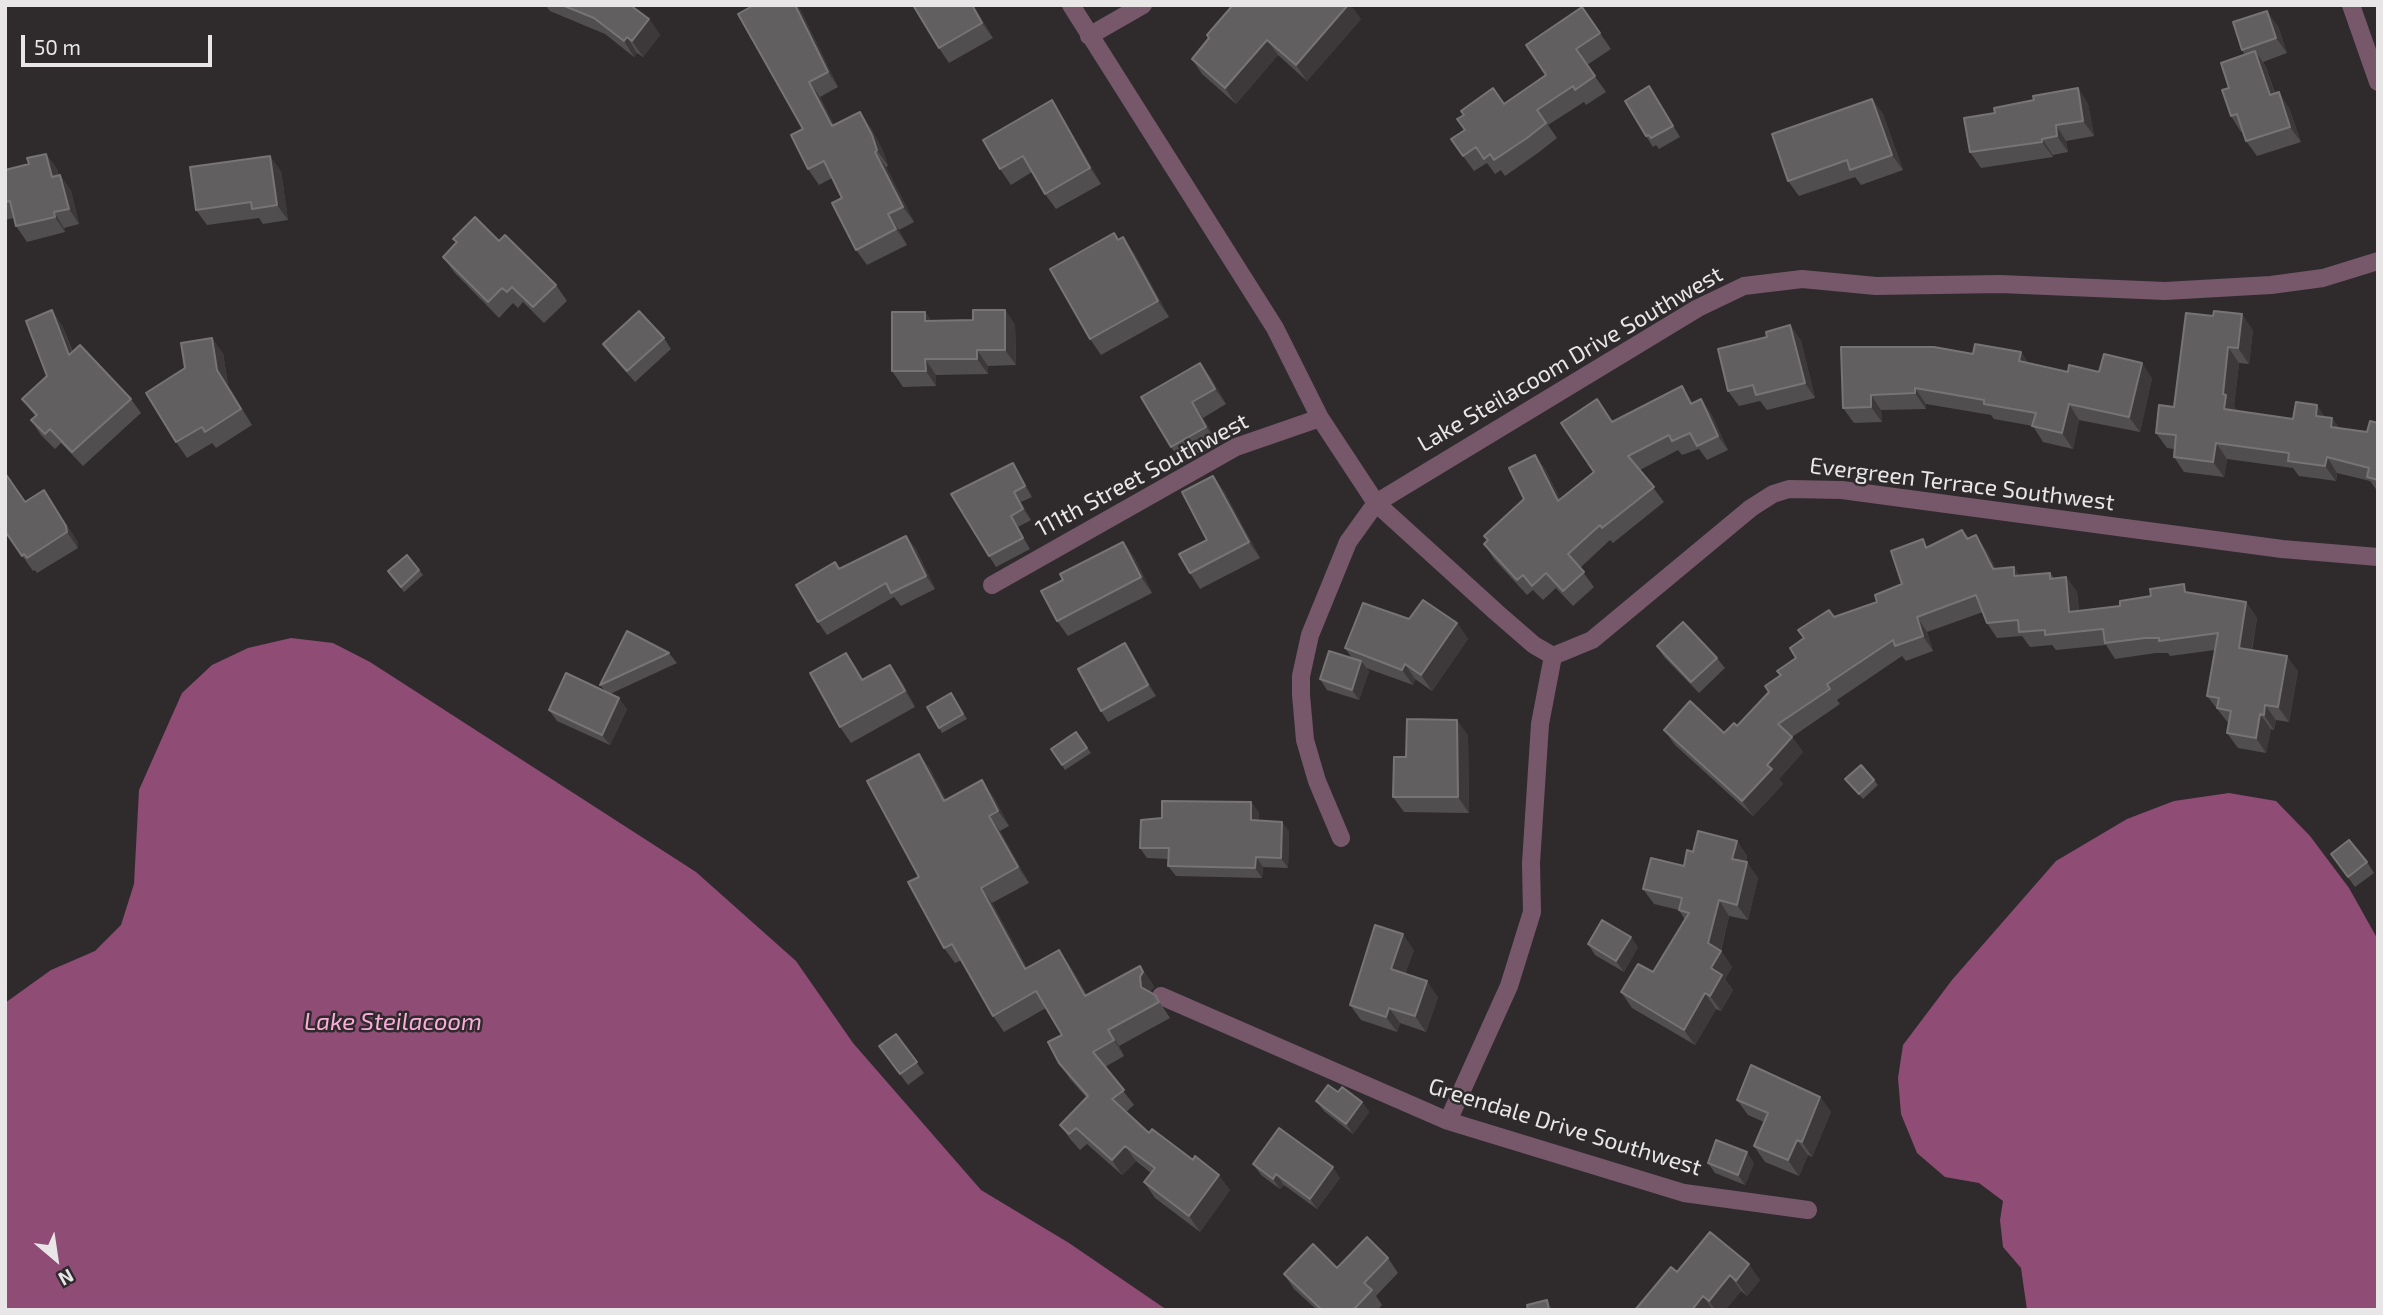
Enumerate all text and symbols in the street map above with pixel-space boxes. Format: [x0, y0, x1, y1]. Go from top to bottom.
scale bar [24, 21, 215, 65]
text: 50 m [34, 34, 81, 59]
street label: Lake Steilacoom Drive Southwest [1413, 260, 1727, 458]
street label: 111th Street Southwest [1031, 407, 1253, 543]
street label: Evergreen Terrace Southwest [1808, 452, 2116, 516]
water label: Lake Steilacoom [304, 1008, 482, 1036]
street label: Greendale Drive Southwest [1425, 1072, 1705, 1182]
north arrow [21, 1224, 91, 1294]
text: N [55, 1264, 78, 1291]

